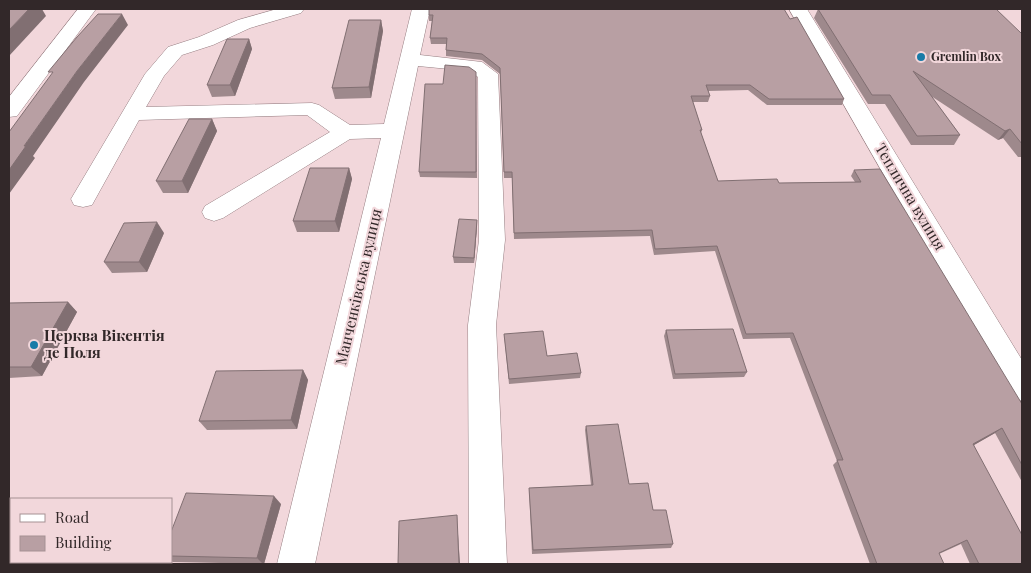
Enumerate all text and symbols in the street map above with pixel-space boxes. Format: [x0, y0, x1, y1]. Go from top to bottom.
place label: Gremlin Box [931, 48, 1001, 64]
marker: Gremlin Box [915, 51, 927, 63]
street label: Теплична вулиця [871, 139, 951, 254]
street label: Манченківська вулиця [330, 207, 386, 367]
place label: Церква Вікентія де Поля [44, 325, 165, 362]
marker: Церква Вікентія де Поля [28, 339, 40, 351]
legend [10, 498, 172, 563]
text: Road [55, 507, 89, 527]
text: Building [55, 532, 112, 552]

